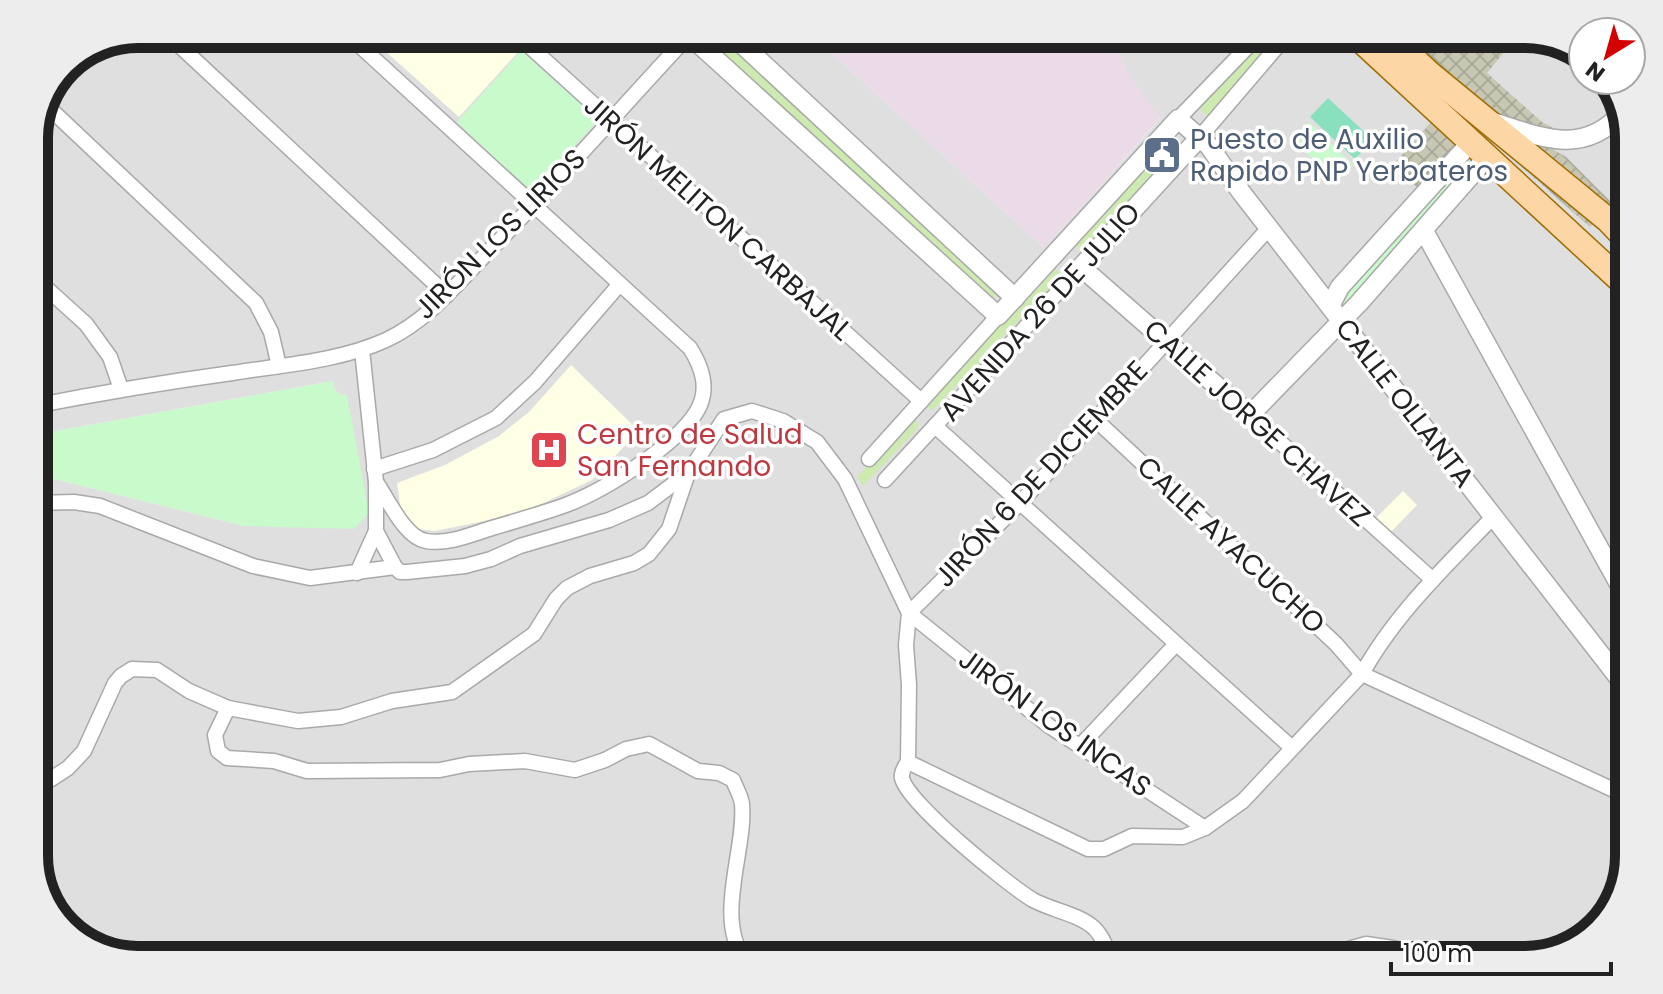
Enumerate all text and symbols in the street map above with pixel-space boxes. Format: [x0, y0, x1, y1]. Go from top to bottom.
north arrow [1567, 16, 1647, 96]
text: N [1579, 54, 1611, 89]
street label: JIRÓN MELITON CARBAJAL [575, 87, 861, 349]
place label: Puesto de Auxilio Rapido PNP Yerbateros [1190, 120, 1508, 191]
public building icon: Puesto de Auxilio Rapido PNP Yerbateros [1141, 134, 1183, 176]
street label: JIRÓN LOS LIRIOS [406, 140, 594, 328]
street label: AVENIDA 26 DE JULIO [931, 194, 1149, 430]
street label: CALLE OLLANTA [1326, 310, 1484, 496]
street label: CALLE JORGE CHAVEZ [1135, 311, 1379, 535]
street label: JIRÓN 6 DE DICIEMBRE [925, 352, 1157, 596]
place label: Centro de Salud San Fernando [577, 415, 803, 486]
hospital icon: Centro de Salud San Fernando [528, 429, 570, 471]
street label: CALLE AYACUCHO [1128, 447, 1334, 643]
street label: JIRÓN LOS INCAS [951, 640, 1159, 806]
scale bar [1391, 926, 1611, 976]
text: 100 m [1403, 937, 1472, 970]

